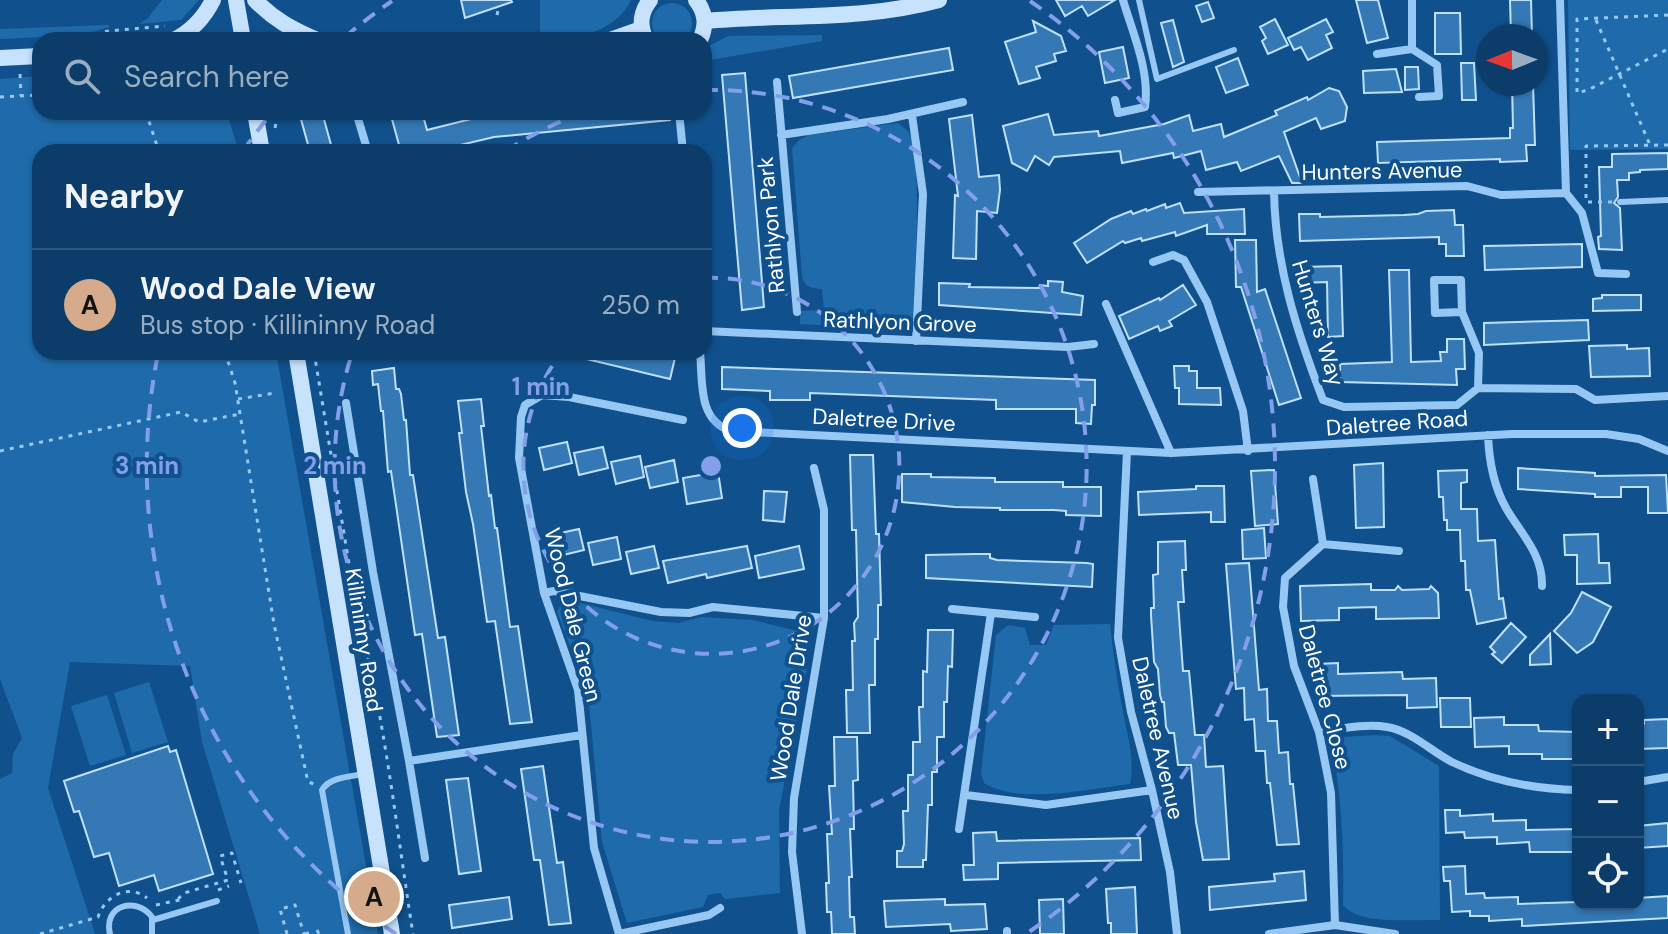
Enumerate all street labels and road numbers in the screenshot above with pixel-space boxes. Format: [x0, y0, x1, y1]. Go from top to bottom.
street label: Hunters Avenue [1301, 155, 1463, 187]
street label: Rathlyon Park [751, 156, 791, 294]
street label: Hunters Way [1285, 257, 1351, 389]
street label: Rathlyon Grove [823, 305, 977, 339]
street label: Daletree Drive [812, 402, 956, 438]
street label: Daletree Road [1325, 404, 1469, 442]
street label: Wood Dale Green [537, 525, 609, 705]
street label: Killininny Road [338, 566, 390, 714]
street label: Wood Dale Drive [764, 613, 818, 783]
street label: Daletree Close [1292, 621, 1358, 773]
street label: Daletree Avenue [1125, 654, 1191, 822]

